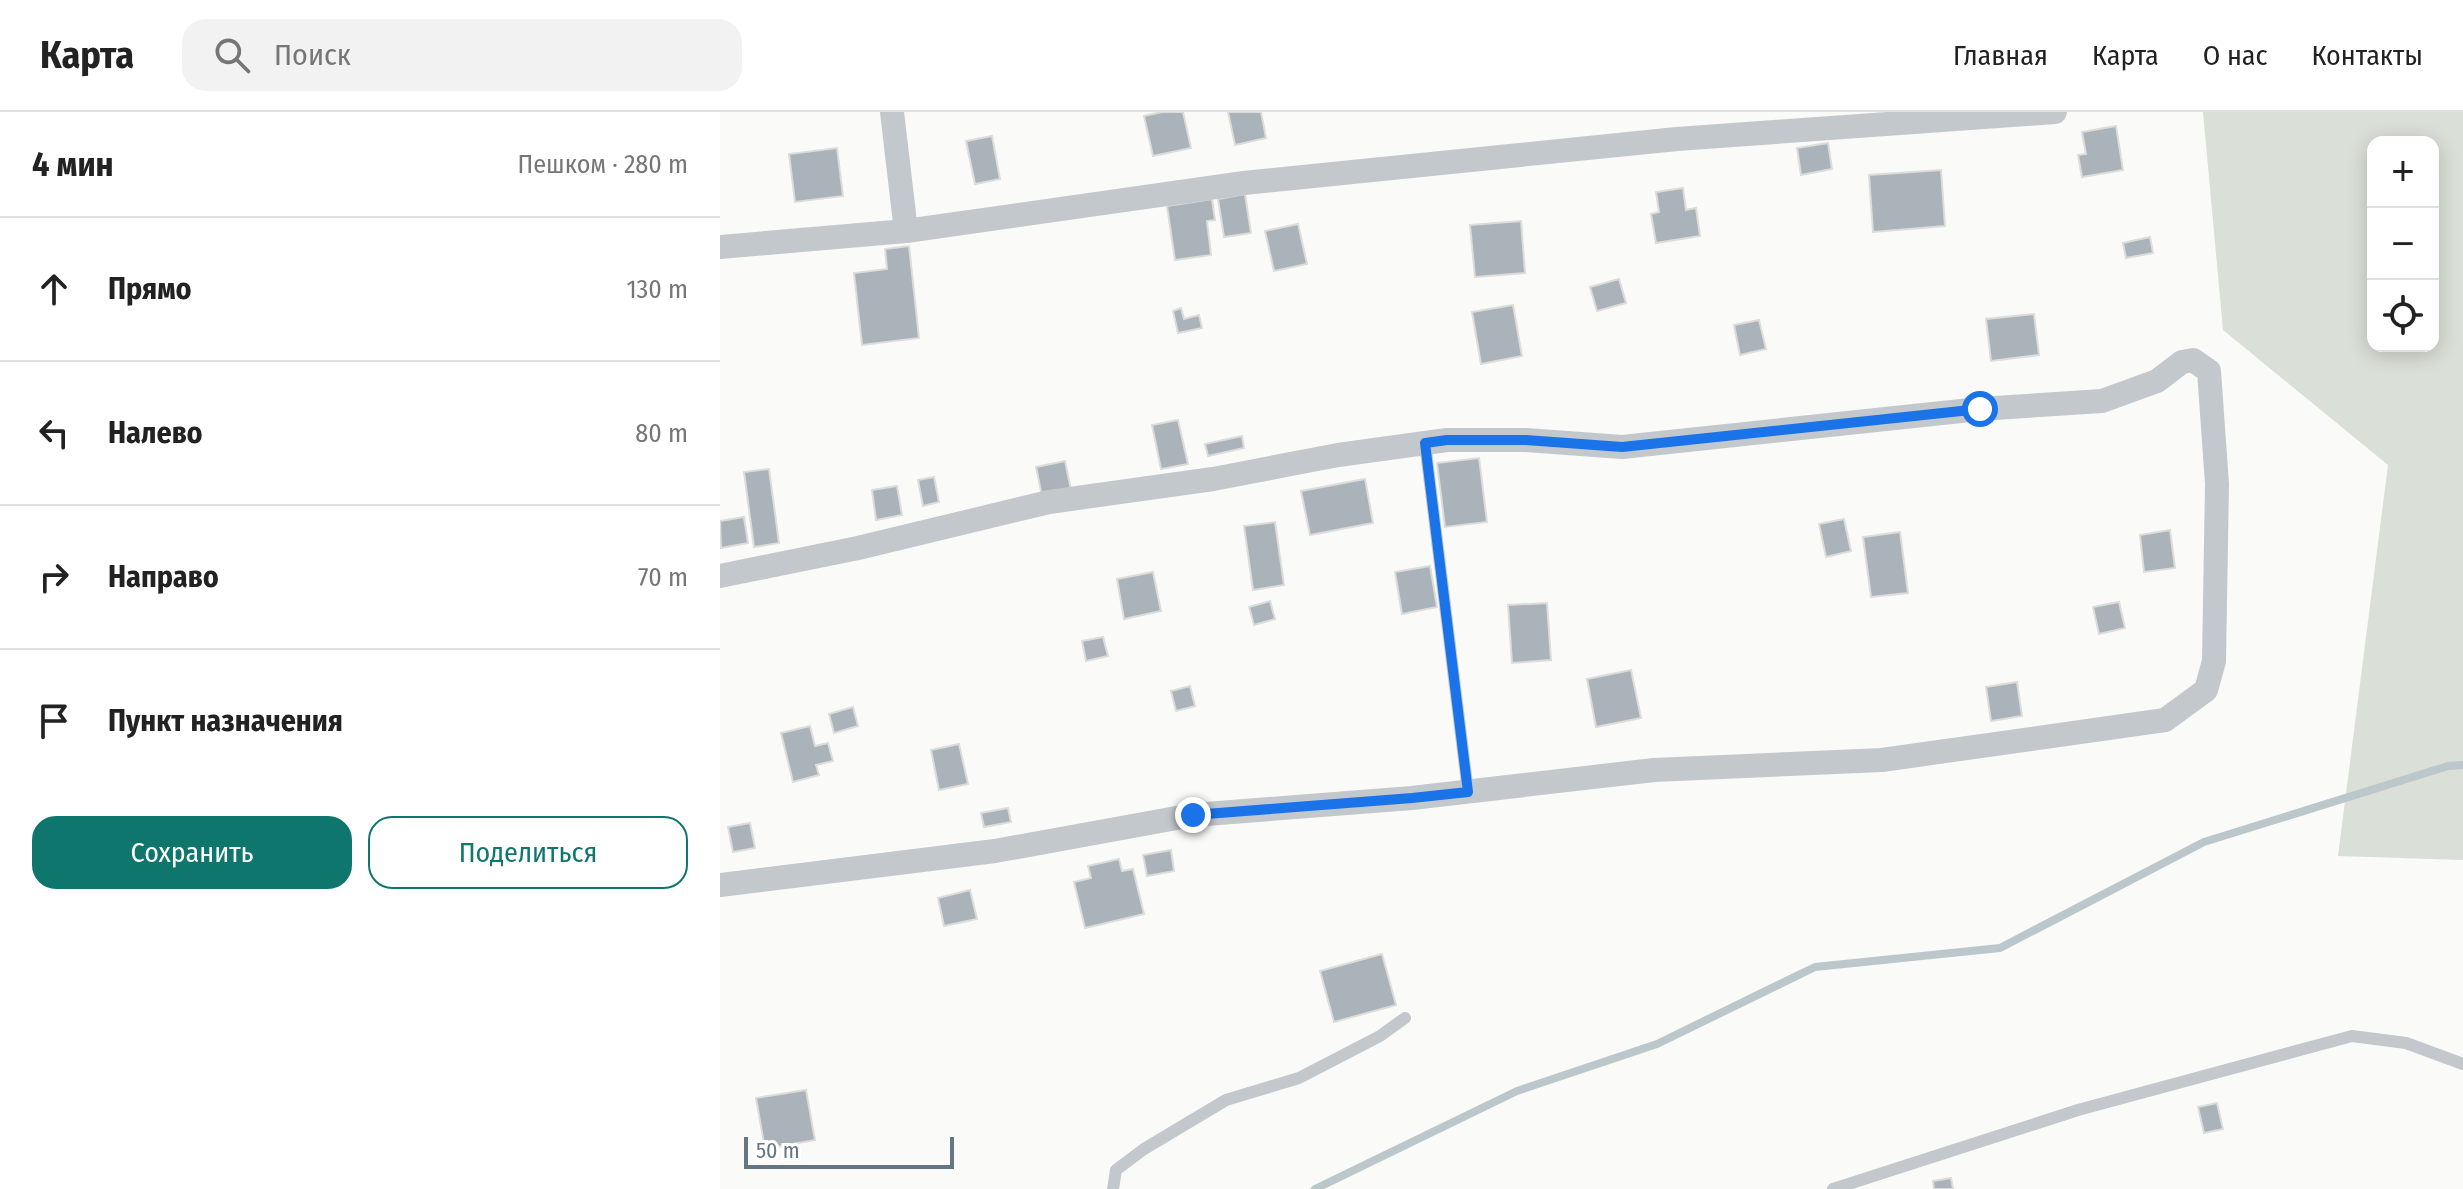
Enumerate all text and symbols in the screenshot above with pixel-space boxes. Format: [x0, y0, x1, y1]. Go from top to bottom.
search box [182, 19, 742, 91]
text: Карта [40, 32, 134, 78]
icon: search [210, 33, 254, 77]
text: Поиск [274, 37, 351, 73]
text: Главная [1953, 39, 2048, 72]
text: Карта [2092, 39, 2159, 72]
text: О нас [2203, 39, 2268, 72]
text: Контакты [2312, 39, 2423, 72]
map controls [2367, 136, 2439, 352]
button: + [2367, 136, 2439, 208]
text: 4 мин [32, 144, 114, 185]
text: Пешком · 280 m [518, 149, 688, 180]
button: − [2367, 208, 2439, 280]
icon: ahead [32, 267, 76, 311]
text: Прямо [108, 271, 192, 307]
text: 130 m [626, 274, 688, 305]
button: locate [2367, 280, 2439, 352]
route start [1962, 391, 1998, 427]
icon: left [32, 411, 76, 455]
text: Налево [108, 415, 203, 451]
text: 80 m [635, 418, 688, 449]
icon: right [32, 555, 76, 599]
text: Направо [108, 559, 219, 595]
text: 70 m [638, 562, 688, 593]
icon: arrive [32, 699, 76, 743]
text: Пункт назначения [108, 703, 343, 739]
route end [1175, 797, 1211, 833]
button: Сохранить [32, 816, 352, 889]
button: Поделиться [368, 816, 688, 889]
scale bar [744, 1133, 954, 1169]
text: 50 m [756, 1137, 800, 1164]

